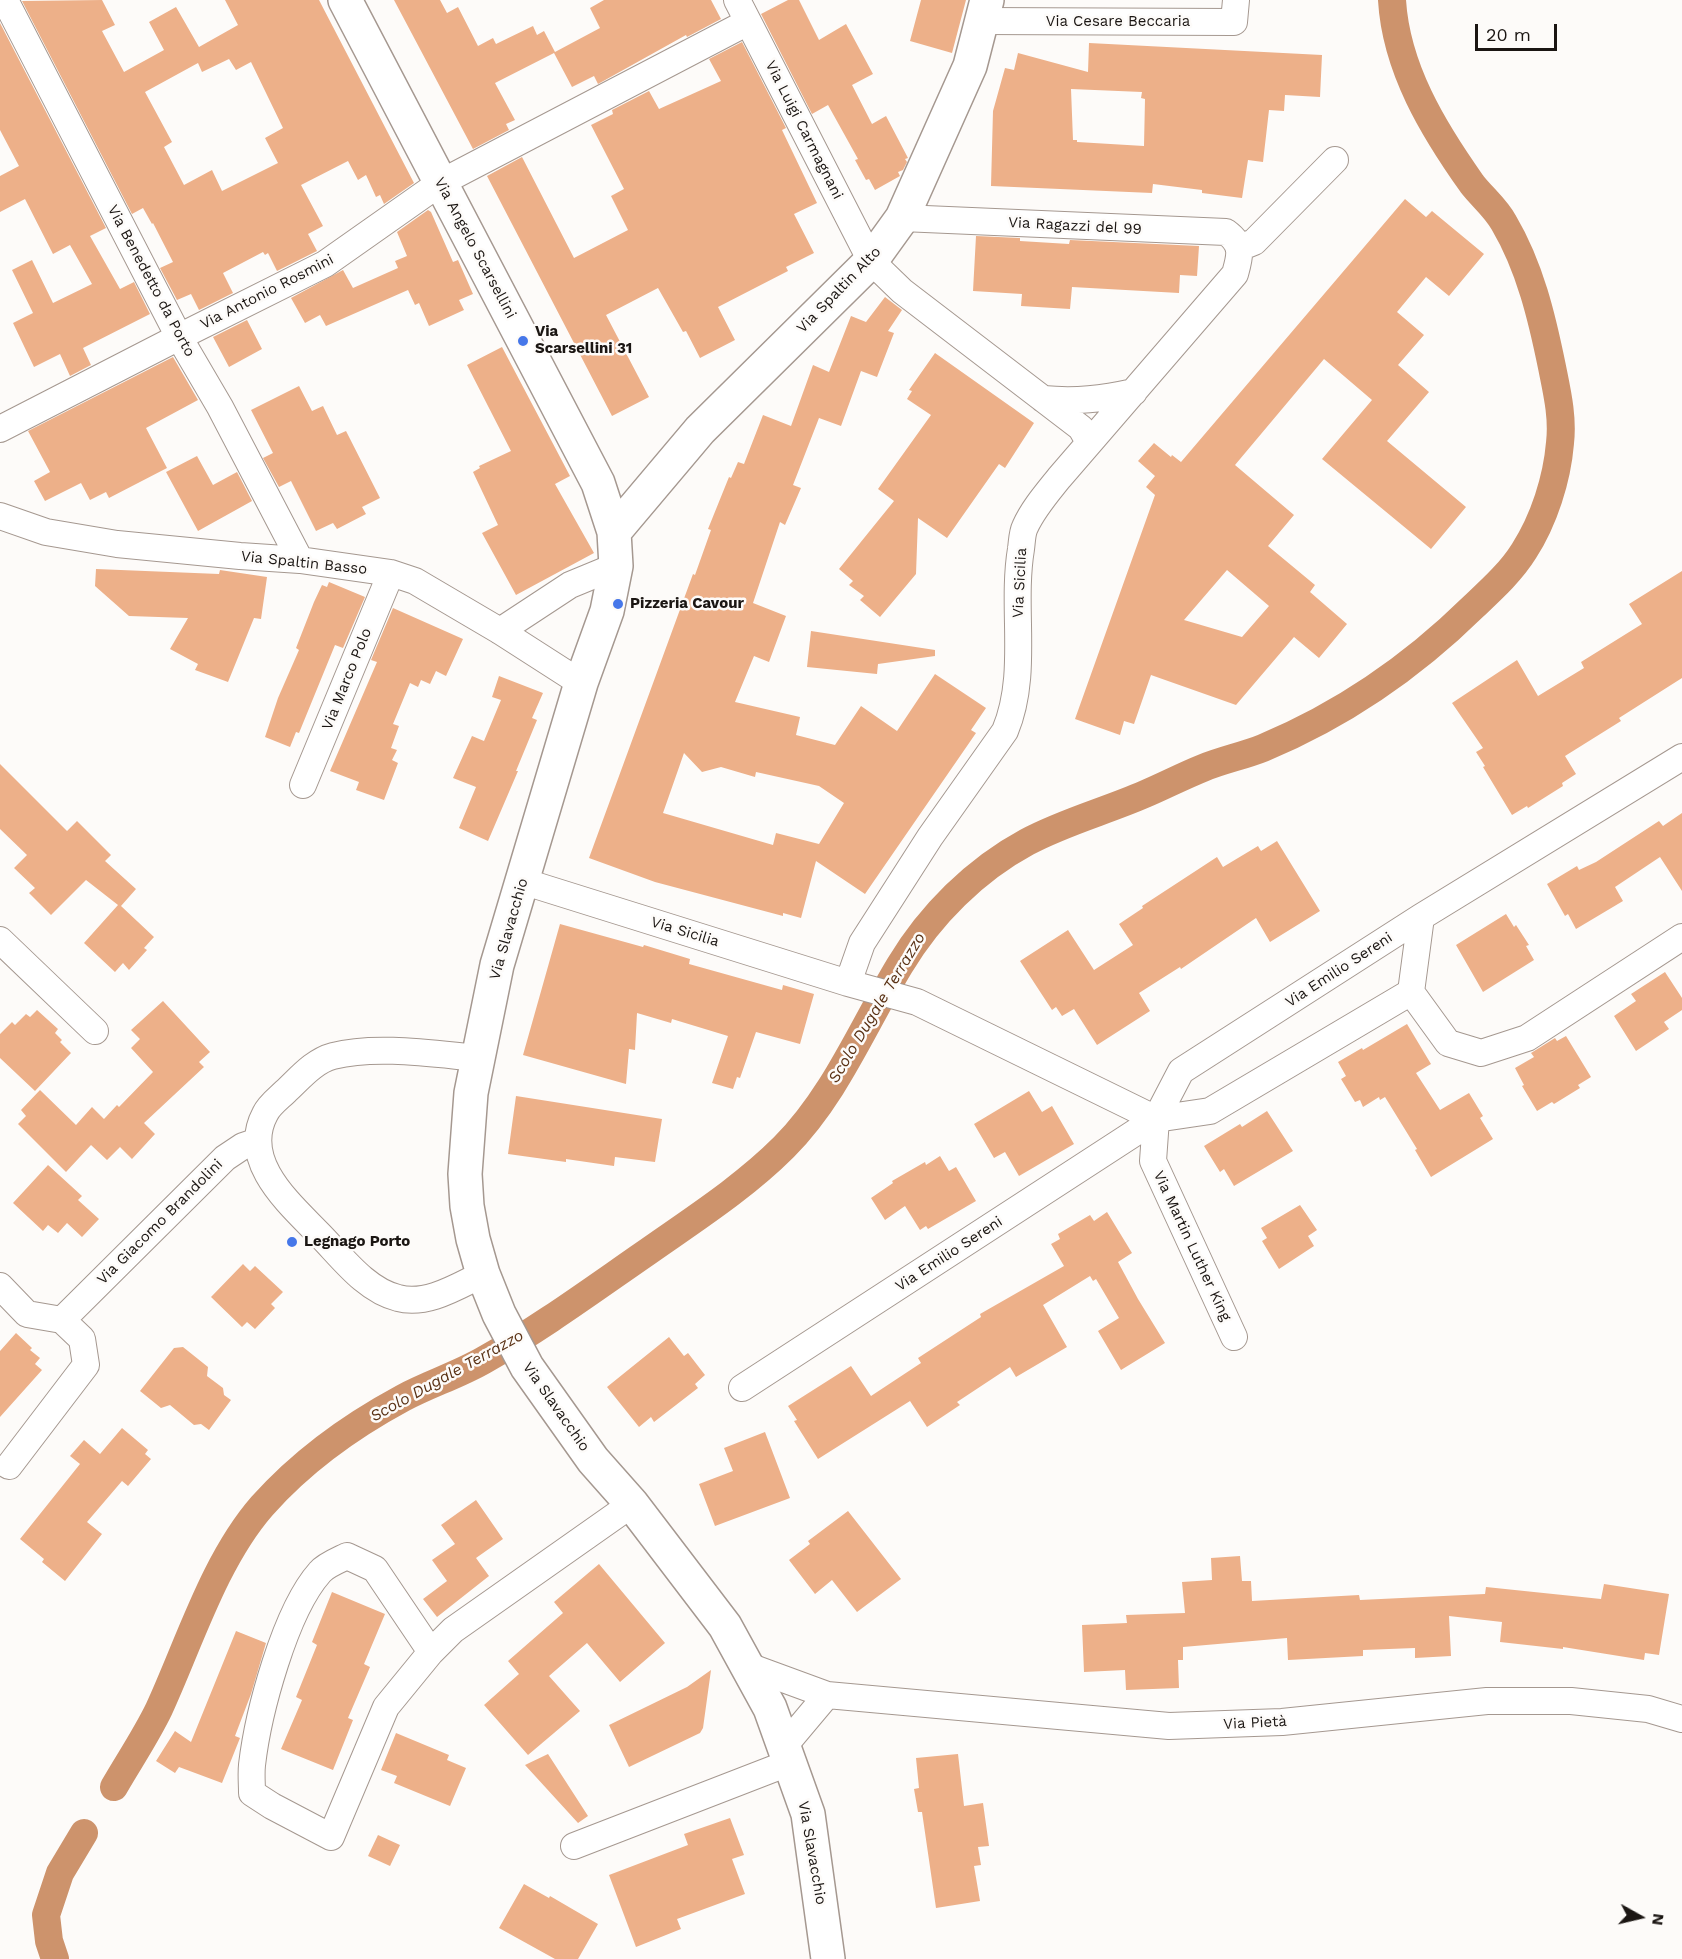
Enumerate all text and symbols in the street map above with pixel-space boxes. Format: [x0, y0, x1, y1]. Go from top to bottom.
scale bar [1478, 12, 1560, 50]
street label: Via Cesare Beccaria [1046, 13, 1190, 31]
text: 20 m [1486, 24, 1531, 45]
street label: Via Luigi Carmagnani [761, 58, 847, 202]
street label: Via Angelo Scarsellini [430, 174, 520, 322]
street label: Via Benedetto da Porto [103, 202, 199, 360]
street label: Via Ragazzi del 99 [1008, 214, 1142, 238]
street label: Via Spaltin Alto [793, 243, 885, 337]
street label: Via Antonio Rosmini [197, 251, 337, 333]
place label: Via Scarsellini 31 [535, 323, 632, 358]
marker: Via Scarsellini 31 [516, 334, 530, 348]
street label: Via Spaltin Basso [240, 547, 368, 579]
street label: Via Sicilia [1009, 547, 1031, 619]
place label: Pizzeria Cavour [630, 595, 744, 613]
marker: Pizzeria Cavour [611, 597, 625, 611]
street label: Via Marco Polo [318, 625, 376, 733]
street label: Via Slavacchio [486, 876, 532, 982]
street label: Via Sicilia [649, 913, 721, 951]
water label: Scolo Dugale Terrazzo [824, 929, 930, 1087]
street label: Via Emilio Sereni [1282, 929, 1396, 1011]
street label: Via Giacomo Brandolini [93, 1155, 227, 1289]
street label: Via Martin Luther King [1149, 1168, 1235, 1324]
street label: Via Emilio Sereni [892, 1213, 1006, 1295]
place label: Legnago Porto [304, 1233, 410, 1251]
marker: Legnago Porto [285, 1235, 299, 1249]
water label: Scolo Dugale Terrazzo [367, 1326, 527, 1426]
street label: Via Slavacchio [519, 1359, 593, 1455]
street label: Via Pietà [1223, 1712, 1287, 1734]
street label: Via Slavacchio [794, 1800, 830, 1906]
north arrow [1610, 1887, 1670, 1947]
text: N [1648, 1912, 1669, 1927]

